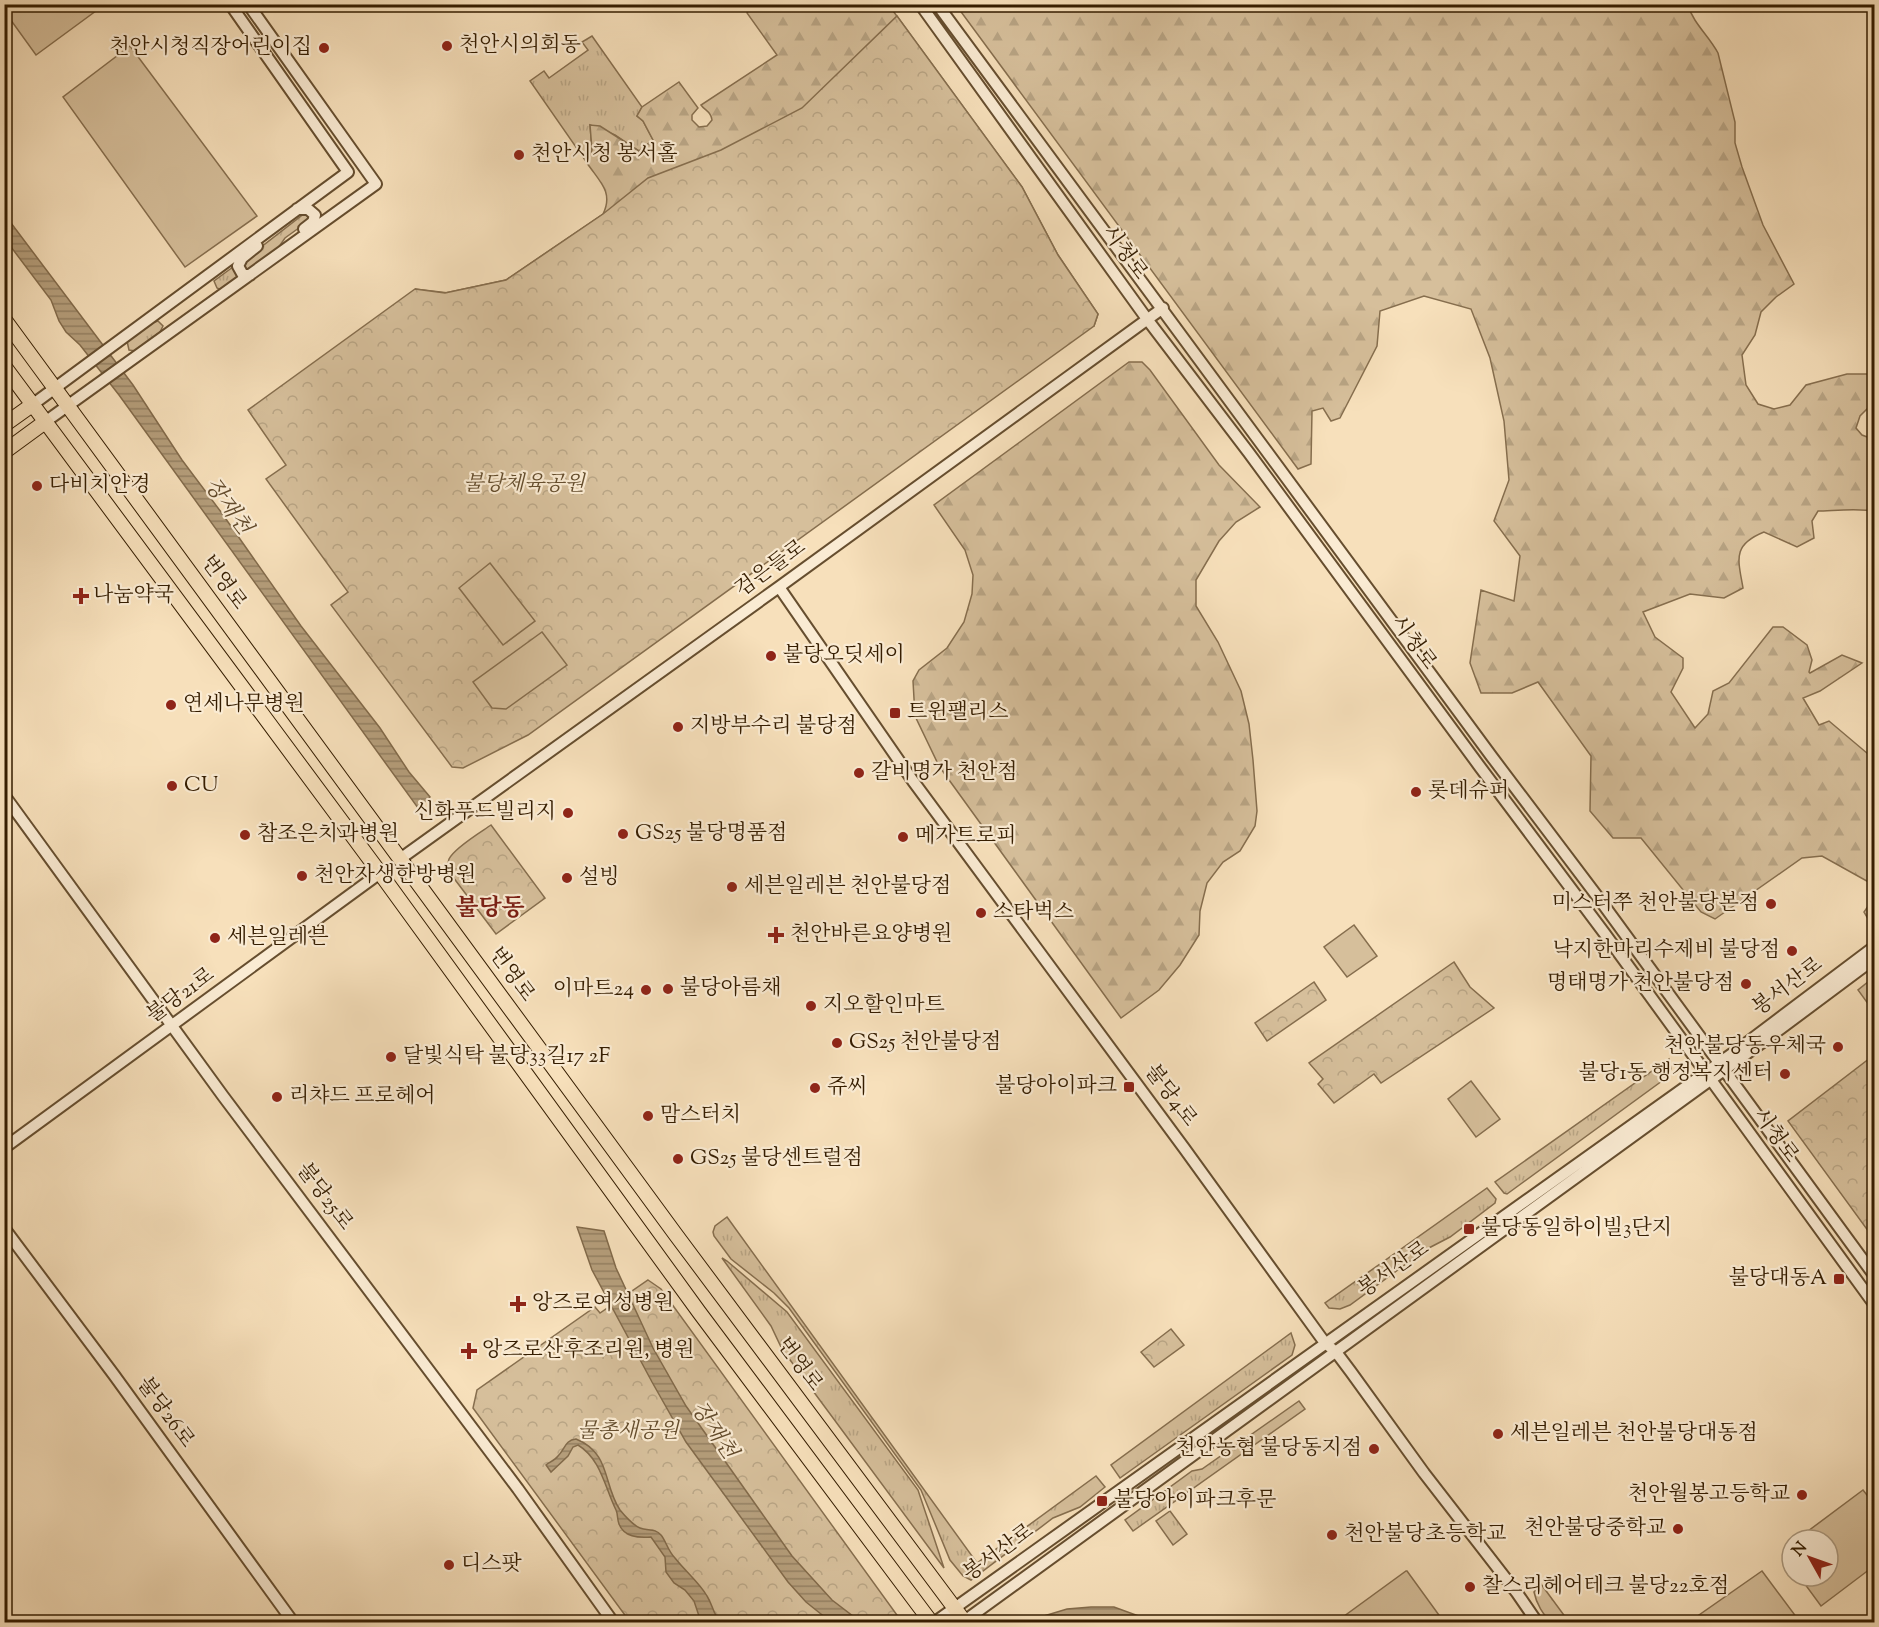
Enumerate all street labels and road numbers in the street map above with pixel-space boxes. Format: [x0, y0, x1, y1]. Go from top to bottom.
street label: 시청로 [1094, 220, 1154, 286]
street label: 검은들로 [729, 533, 813, 605]
street label: 번영로 [193, 550, 253, 616]
street label: 시청로 [1383, 610, 1443, 676]
street label: 번영로 [481, 942, 541, 1008]
street label: 봉서산로 [1747, 951, 1829, 1023]
street label: 불당21로 [141, 961, 221, 1031]
street label: 불당4로 [1137, 1058, 1203, 1134]
street label: 시청로 [1745, 1103, 1805, 1169]
street label: 불당25로 [289, 1157, 359, 1237]
street label: 봉서산로 [1352, 1234, 1436, 1306]
street label: 번영로 [769, 1332, 829, 1398]
street label: 불당26로 [129, 1371, 201, 1455]
street label: 봉서산로 [957, 1517, 1041, 1589]

